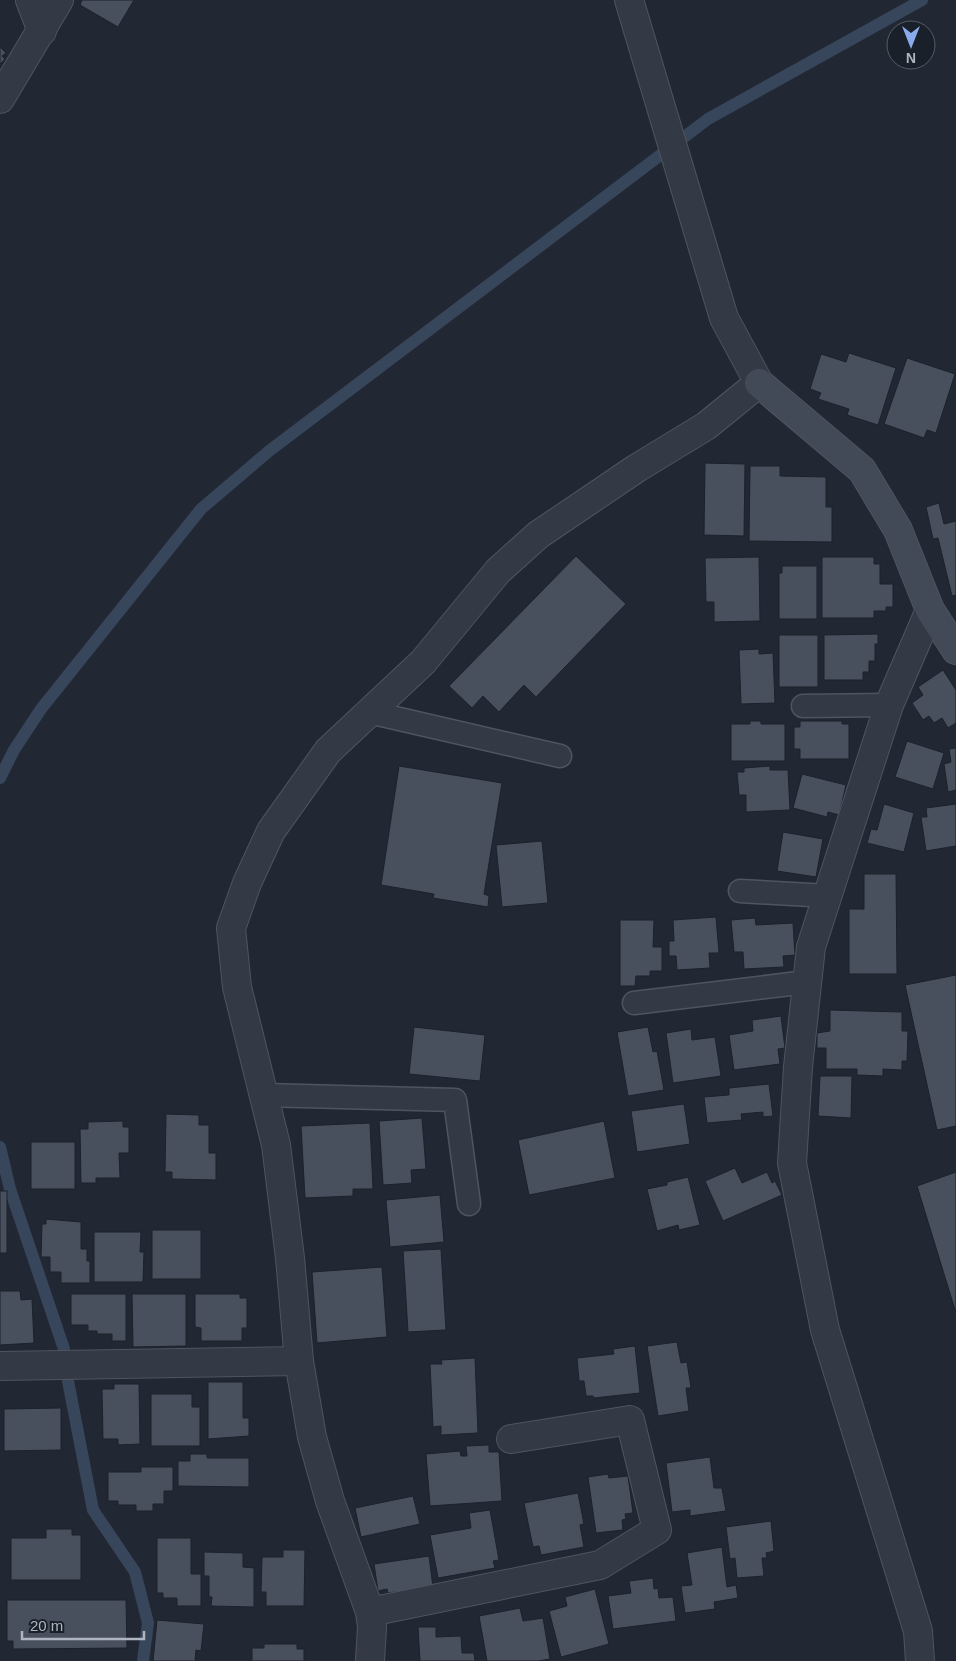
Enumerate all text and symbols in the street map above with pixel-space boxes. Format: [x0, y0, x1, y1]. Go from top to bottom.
north arrow [886, 20, 936, 70]
text: N [906, 50, 916, 66]
scale bar [22, 1608, 145, 1640]
text: 20 m [30, 1617, 63, 1634]

